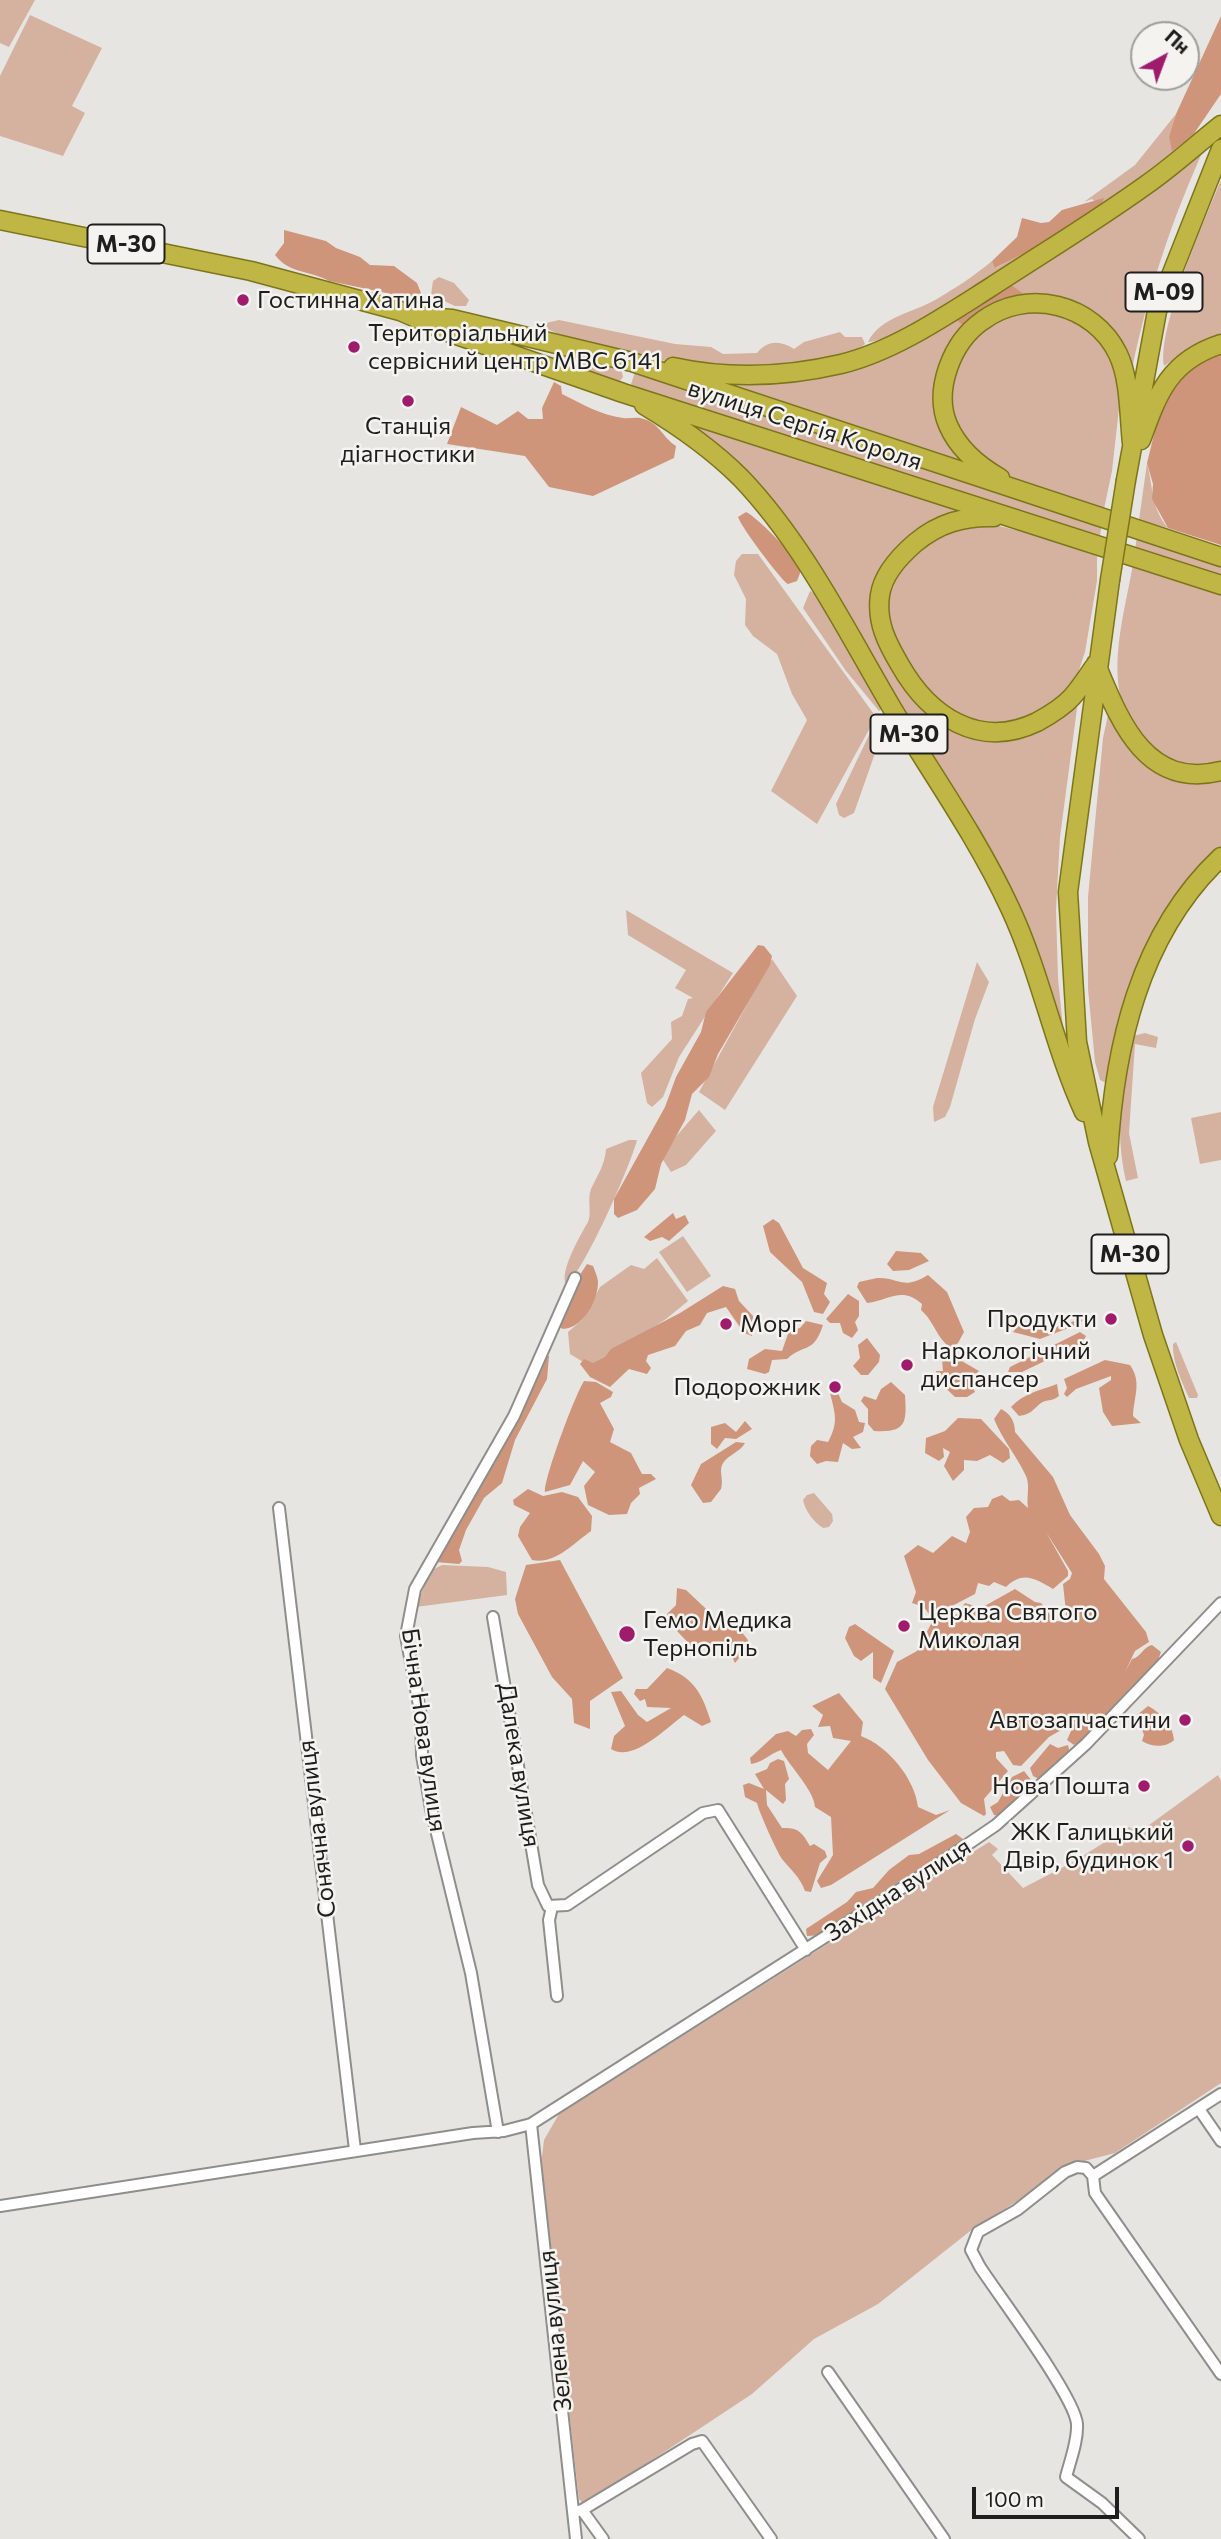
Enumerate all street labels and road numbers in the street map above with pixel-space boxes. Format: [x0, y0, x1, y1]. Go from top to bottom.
road number: М-30 [88, 224, 164, 264]
road number: М-09 [1126, 272, 1202, 312]
street label: вулиця Сергія Короля [684, 374, 926, 476]
road number: М-30 [870, 714, 948, 754]
road number: М-30 [1092, 1234, 1168, 1274]
street label: Бічна Нова вулиця [395, 1626, 453, 1834]
street label: Далека вулиця [492, 1681, 546, 1849]
street label: Сонячна вулиця [292, 1738, 342, 1920]
street label: Західна вулиця [820, 1832, 976, 1948]
street label: Зелена вулиця [532, 2249, 578, 2413]

